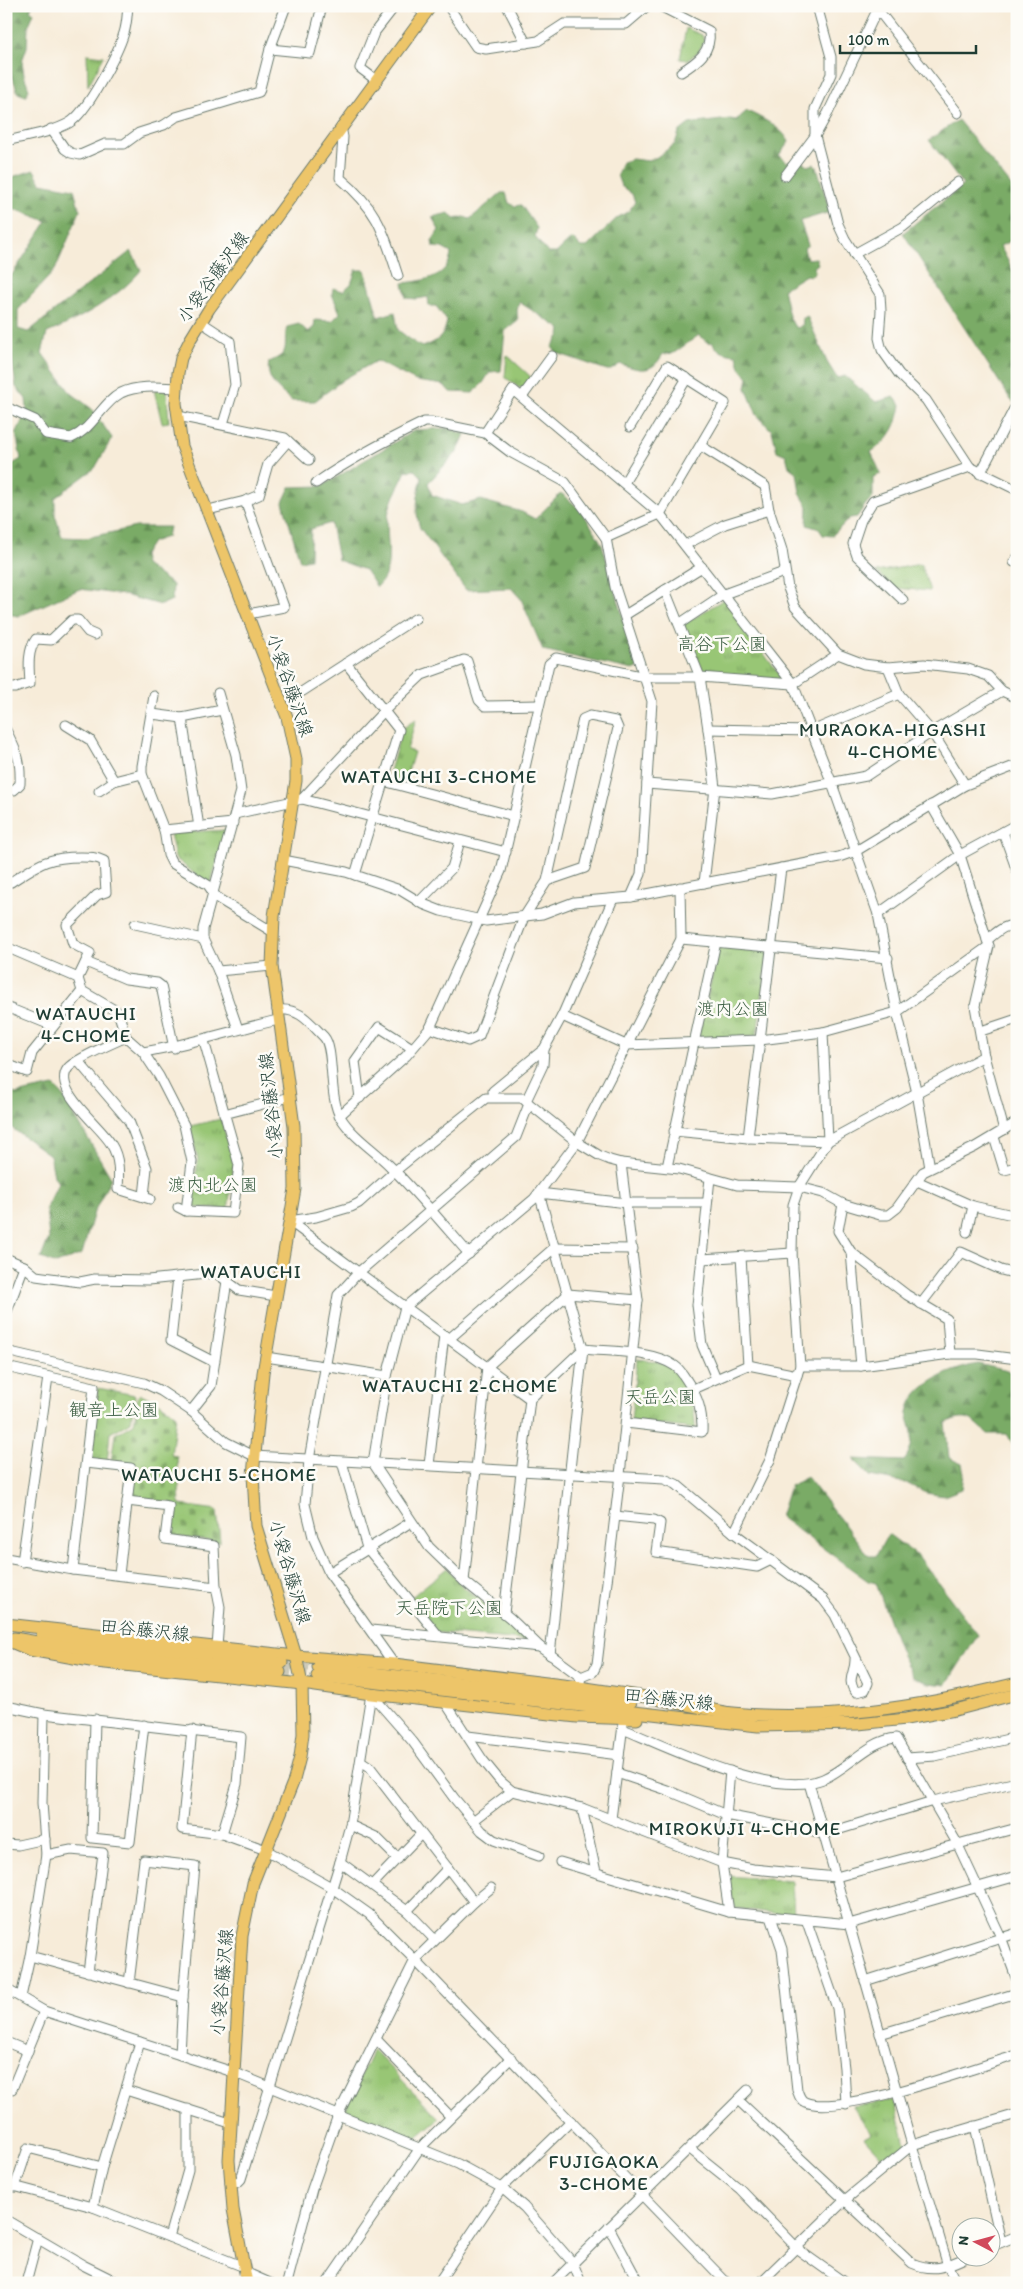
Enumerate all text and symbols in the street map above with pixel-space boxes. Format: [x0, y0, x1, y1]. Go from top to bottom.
scale bar [840, 22, 977, 54]
text: 100 m [848, 31, 890, 49]
street label: 小袋谷藤沢線 [172, 227, 254, 327]
street label: 小袋谷藤沢線 [262, 630, 318, 740]
park label: 高谷下公園 [677, 633, 767, 655]
district label: MURAOKA-HIGASHI 4-CHOME [799, 718, 987, 763]
district label: WATAUCHI 3-CHOME [341, 765, 537, 788]
park label: 渡内公園 [697, 998, 769, 1020]
district label: WATAUCHI 4-CHOME [35, 1002, 137, 1047]
street label: 小袋谷藤沢線 [254, 1051, 288, 1161]
park label: 渡内北公園 [168, 1174, 258, 1196]
district label: WATAUCHI [200, 1260, 302, 1283]
district label: WATAUCHI 2-CHOME [362, 1374, 558, 1397]
park label: 天岳公園 [624, 1386, 696, 1408]
park label: 観音上公園 [69, 1399, 159, 1421]
district label: WATAUCHI 5-CHOME [121, 1463, 317, 1486]
street label: 小袋谷藤沢線 [265, 1517, 315, 1627]
park label: 天岳院下公園 [395, 1597, 503, 1619]
street label: 田谷藤沢線 [99, 1614, 191, 1646]
street label: 田谷藤沢線 [623, 1683, 715, 1715]
district label: MIROKUJI 4-CHOME [649, 1817, 841, 1840]
street label: 小袋谷藤沢線 [206, 1927, 238, 2037]
district label: FUJIGAOKA 3-CHOME [549, 2150, 659, 2195]
north arrow [950, 2216, 1000, 2266]
text: N [955, 2235, 973, 2246]

